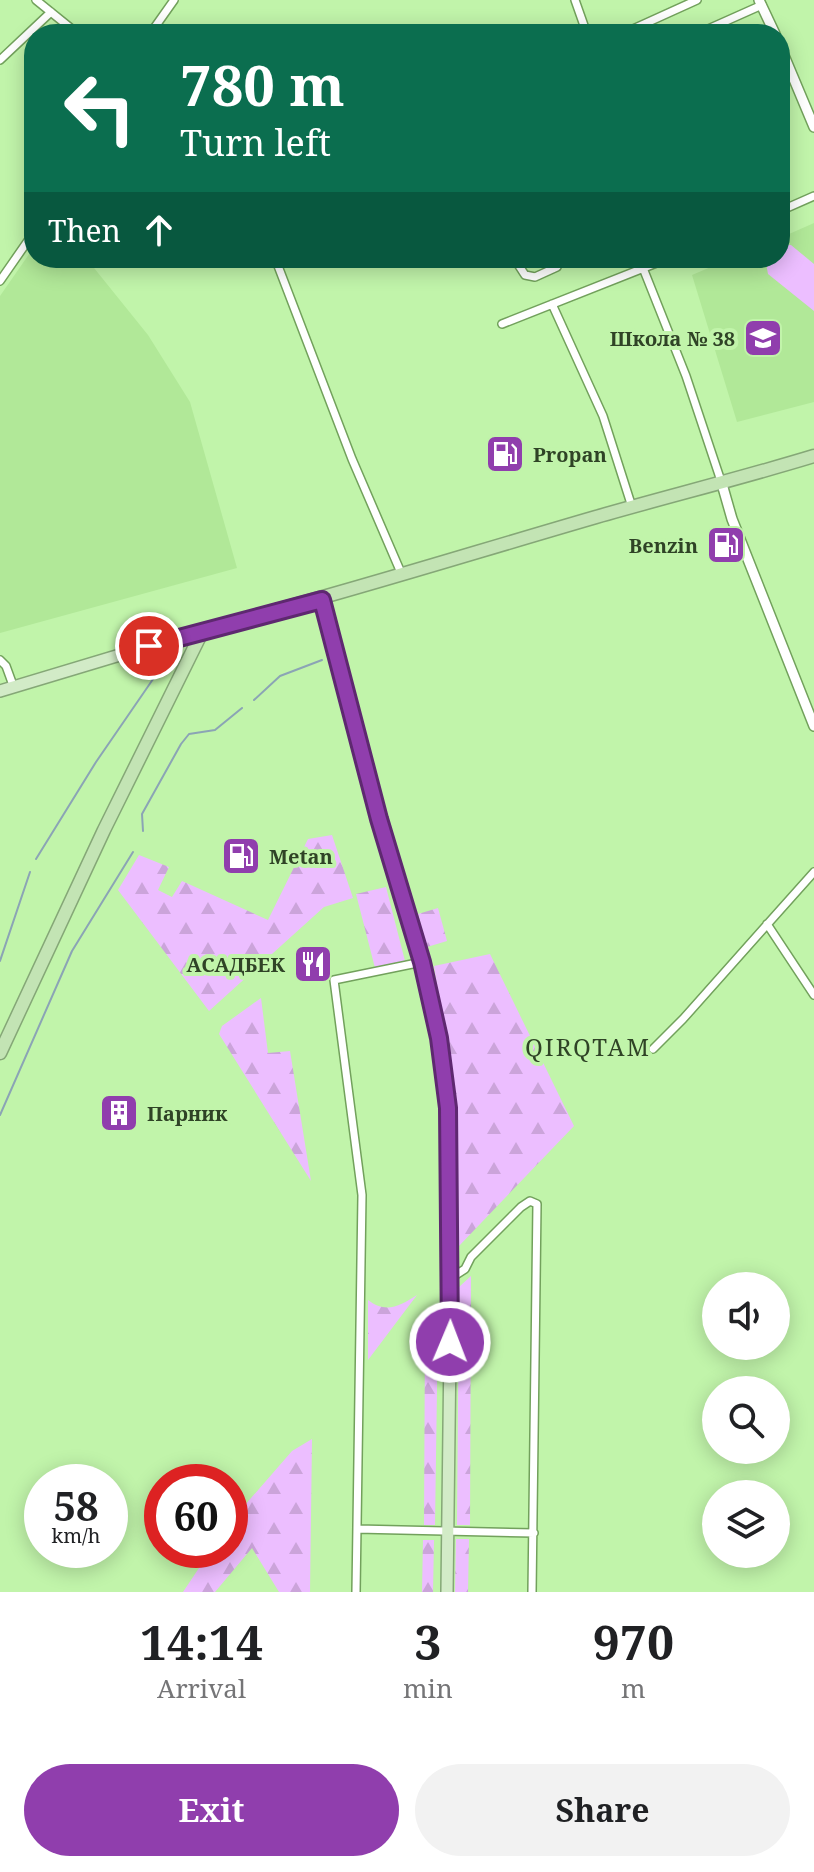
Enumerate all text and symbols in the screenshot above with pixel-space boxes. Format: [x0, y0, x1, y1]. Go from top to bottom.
text: 780 m [180, 46, 345, 122]
icon: left [48, 56, 152, 160]
text: Turn left [180, 118, 331, 167]
icon: ahead [137, 208, 181, 252]
text: Then [48, 210, 121, 251]
school or university icon: Школа № 38 [742, 317, 784, 359]
place label: Школа № 38 [610, 325, 735, 352]
fuel station icon: Propan [484, 433, 526, 475]
place label: Propan [533, 441, 607, 468]
fuel station icon: Benzin [705, 524, 747, 566]
place label: Benzin [629, 532, 698, 559]
pin [115, 612, 183, 680]
icon: arrive [127, 624, 171, 668]
fuel station icon: Metan [220, 835, 262, 877]
place label: Metan [269, 843, 333, 870]
restaurant icon: АСАДБЕК [292, 943, 334, 985]
place label: АСАДБЕК [186, 951, 285, 978]
district label: QIRQTAM [525, 1030, 651, 1063]
building icon: Парник [98, 1092, 140, 1134]
place label: Парник [147, 1100, 228, 1127]
map controls [702, 1272, 790, 1568]
button: sound [702, 1272, 790, 1360]
position arrow [408, 1300, 492, 1384]
button: search [702, 1376, 790, 1464]
speed limit sign: 60 [144, 1464, 248, 1568]
text: 58 [53, 1478, 99, 1533]
button: layers [702, 1480, 790, 1568]
text: km/h [51, 1522, 101, 1549]
text: 14:14 [140, 1609, 263, 1674]
text: 3 [414, 1609, 441, 1674]
text: 970 [593, 1609, 674, 1674]
text: Arrival [157, 1670, 246, 1706]
text: min [403, 1670, 453, 1706]
text: m [621, 1670, 646, 1706]
button: Exit [24, 1764, 399, 1856]
button: Share [415, 1764, 790, 1856]

